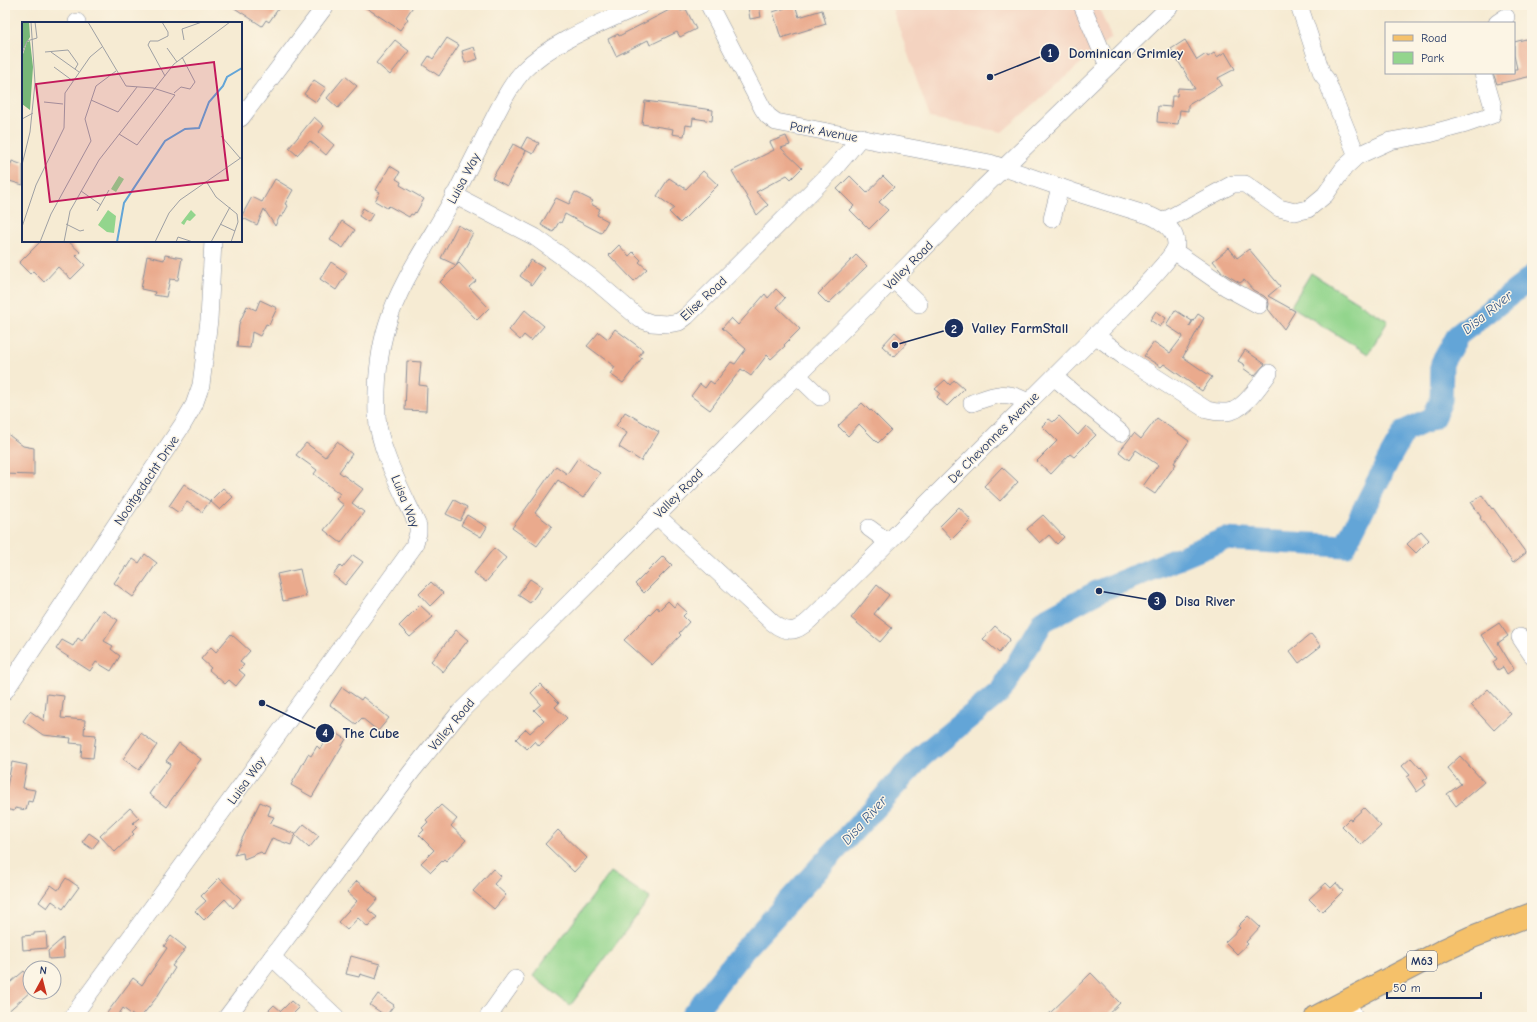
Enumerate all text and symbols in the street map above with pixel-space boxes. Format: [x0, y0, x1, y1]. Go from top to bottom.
inset map [22, 22, 242, 242]
legend [1385, 22, 1515, 74]
text: Road [1421, 31, 1447, 45]
callout: Dominican Grimley [1040, 40, 1191, 66]
text: Dominican Grimley [1069, 45, 1184, 62]
text: 1 [1048, 46, 1053, 60]
text: Park [1421, 51, 1444, 65]
street label: Park Avenue [789, 118, 860, 145]
street label: Luisa Way [444, 150, 483, 206]
street label: Valley Road [881, 238, 936, 293]
street label: Elise Road [677, 273, 730, 324]
water label: Disa River [1459, 286, 1517, 338]
callout: Valley FarmStall [944, 315, 1077, 341]
text: Valley FarmStall [972, 320, 1068, 337]
text: 2 [951, 322, 957, 336]
street label: De Chevonnes Avenue [945, 388, 1042, 486]
street label: Nooitgedacht Drive [111, 432, 182, 528]
street label: Valley Road [651, 466, 706, 521]
street label: Luisa Way [388, 473, 423, 530]
callout: Disa River [1147, 588, 1243, 614]
text: Disa River [1175, 593, 1235, 610]
text: 3 [1154, 594, 1160, 608]
street label: Valley Road [425, 695, 477, 753]
callout: The Cube [315, 720, 407, 746]
text: The Cube [343, 725, 399, 742]
text: 4 [322, 726, 328, 740]
street label: Luisa Way [224, 753, 269, 807]
water label: Disa River [838, 791, 892, 848]
road number: M63 [1407, 951, 1437, 971]
north arrow [22, 960, 62, 1000]
text: N [39, 964, 48, 977]
scale bar [1387, 974, 1481, 1000]
text: 50 m [1393, 981, 1421, 995]

